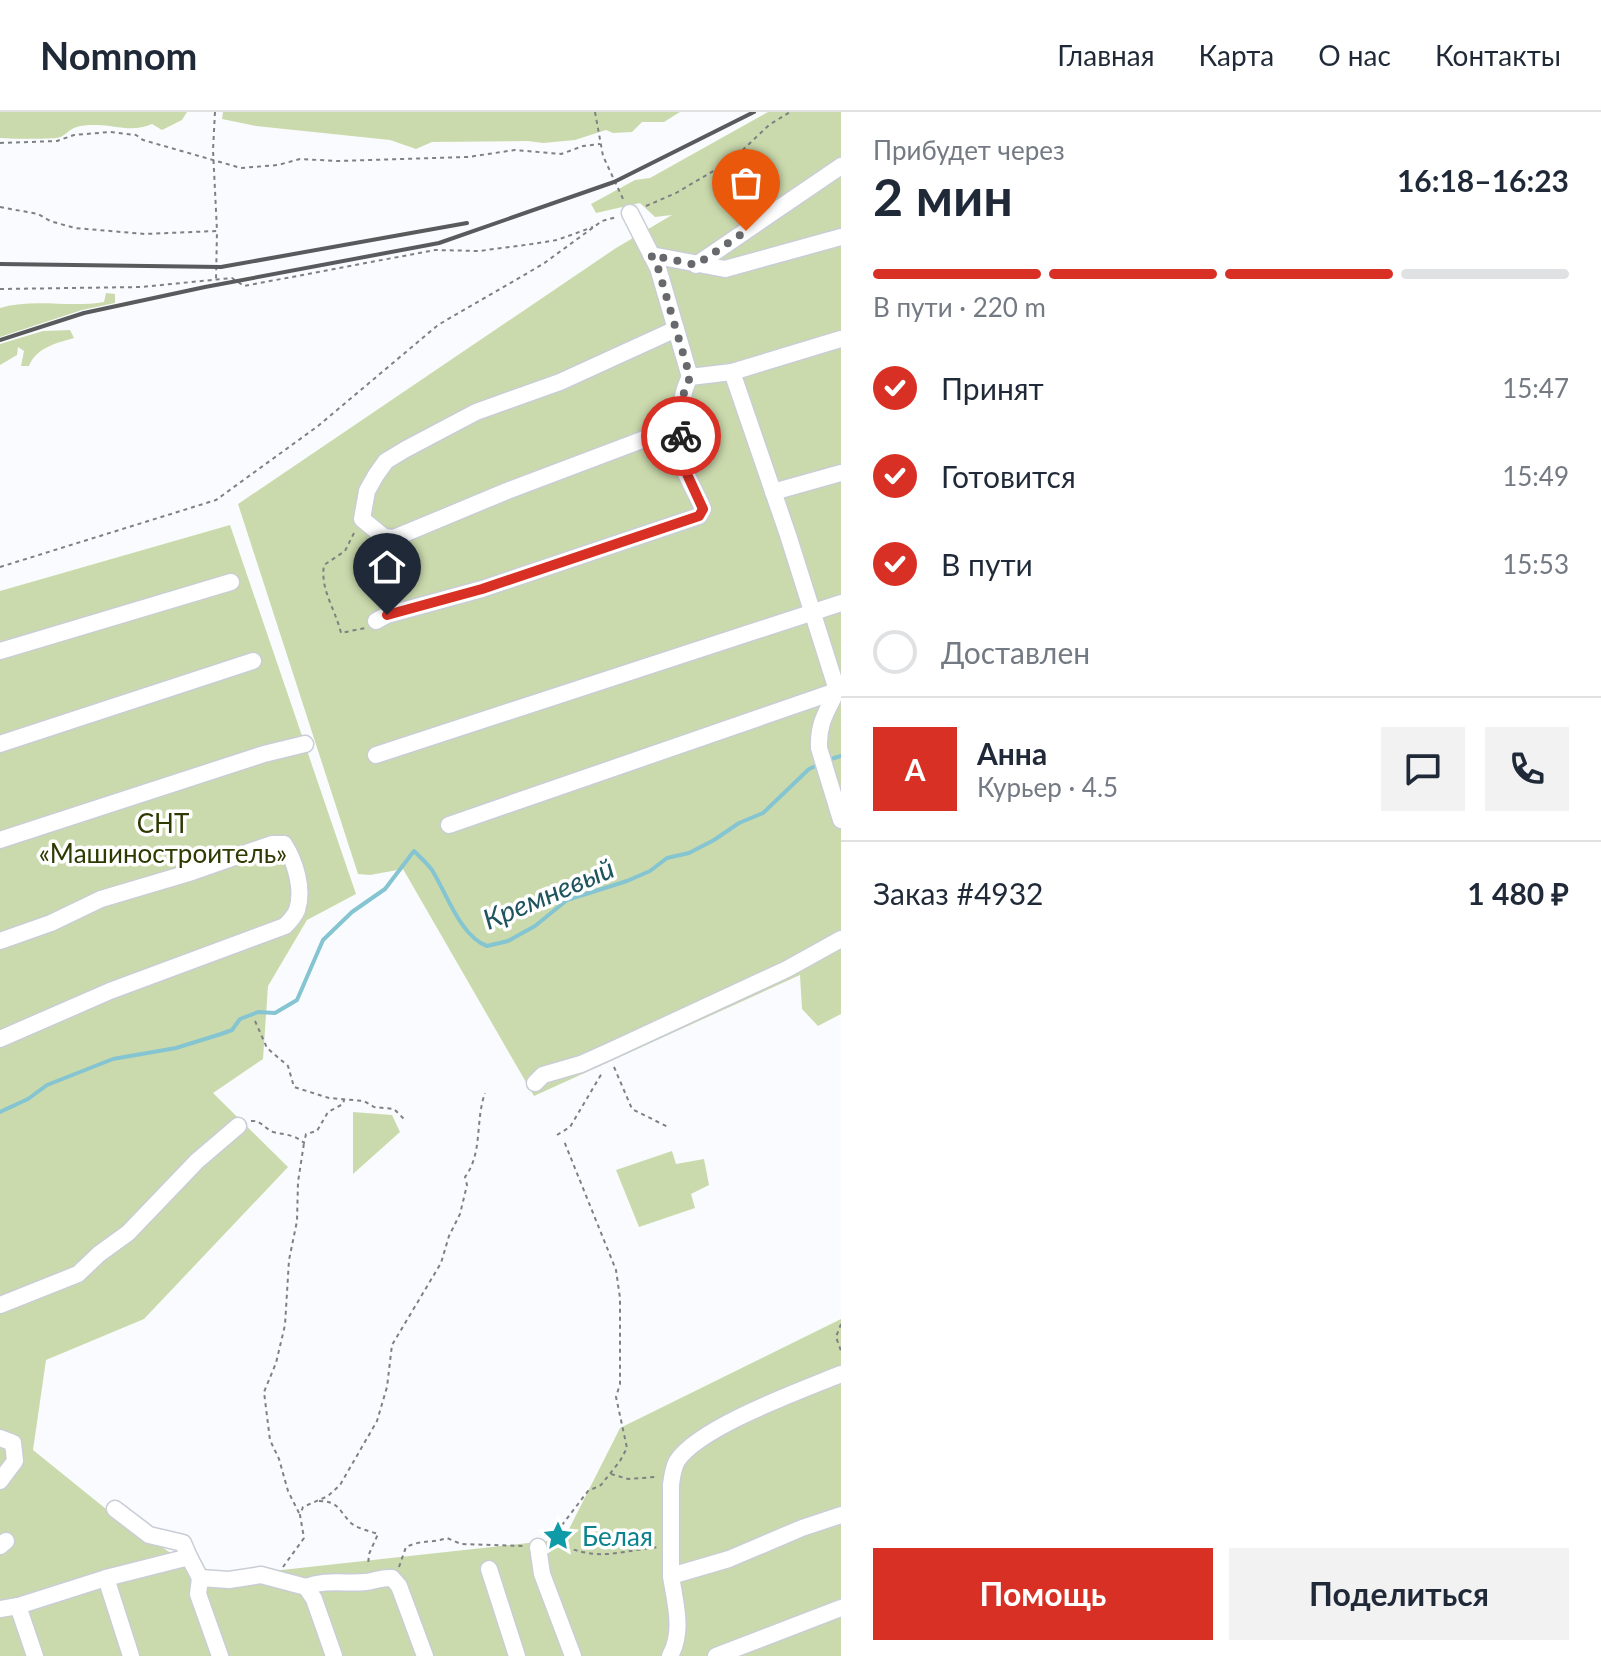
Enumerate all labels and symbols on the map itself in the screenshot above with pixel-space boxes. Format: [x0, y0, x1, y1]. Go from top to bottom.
pin [712, 149, 780, 231]
courier [641, 396, 721, 476]
pin [353, 533, 421, 615]
park label: СНТ «Машиностроитель» [39, 807, 287, 869]
water label: Кремневый [477, 850, 619, 936]
place icon: Белая [541, 1519, 575, 1553]
place label: Белая [582, 1520, 653, 1552]

